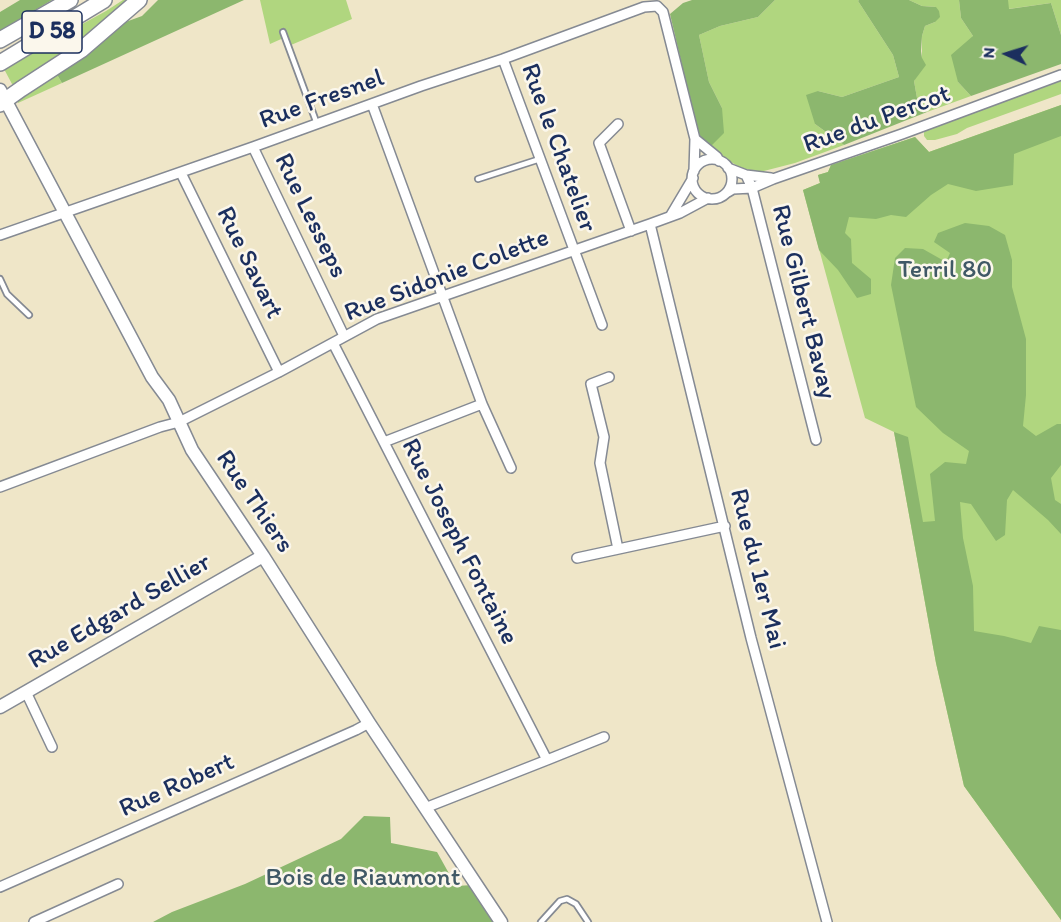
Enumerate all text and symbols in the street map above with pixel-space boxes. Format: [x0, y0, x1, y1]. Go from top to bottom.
road number: D 58 [22, 11, 82, 53]
north arrow [977, 24, 1037, 84]
text: N [979, 47, 998, 59]
street label: Rue le Chatelier [513, 60, 603, 236]
street label: Rue Fresnel [256, 63, 388, 137]
street label: Rue du Percot [799, 79, 955, 161]
street label: Rue Lesseps [266, 149, 354, 283]
street label: Rue Savart [209, 202, 289, 324]
street label: Rue Gilbert Bavay [764, 202, 842, 402]
street label: Rue Sidonie Colette [340, 223, 554, 329]
park label: Terril 80 [898, 254, 992, 286]
street label: Rue Joseph Fontaine [394, 434, 524, 650]
street label: Rue Thiers [208, 445, 300, 559]
street label: Rue du 1er Mai [722, 486, 792, 652]
street label: Rue Edgard Sellier [23, 547, 217, 677]
street label: Rue Robert [115, 747, 239, 825]
park label: Bois de Riaumont [266, 862, 460, 894]

